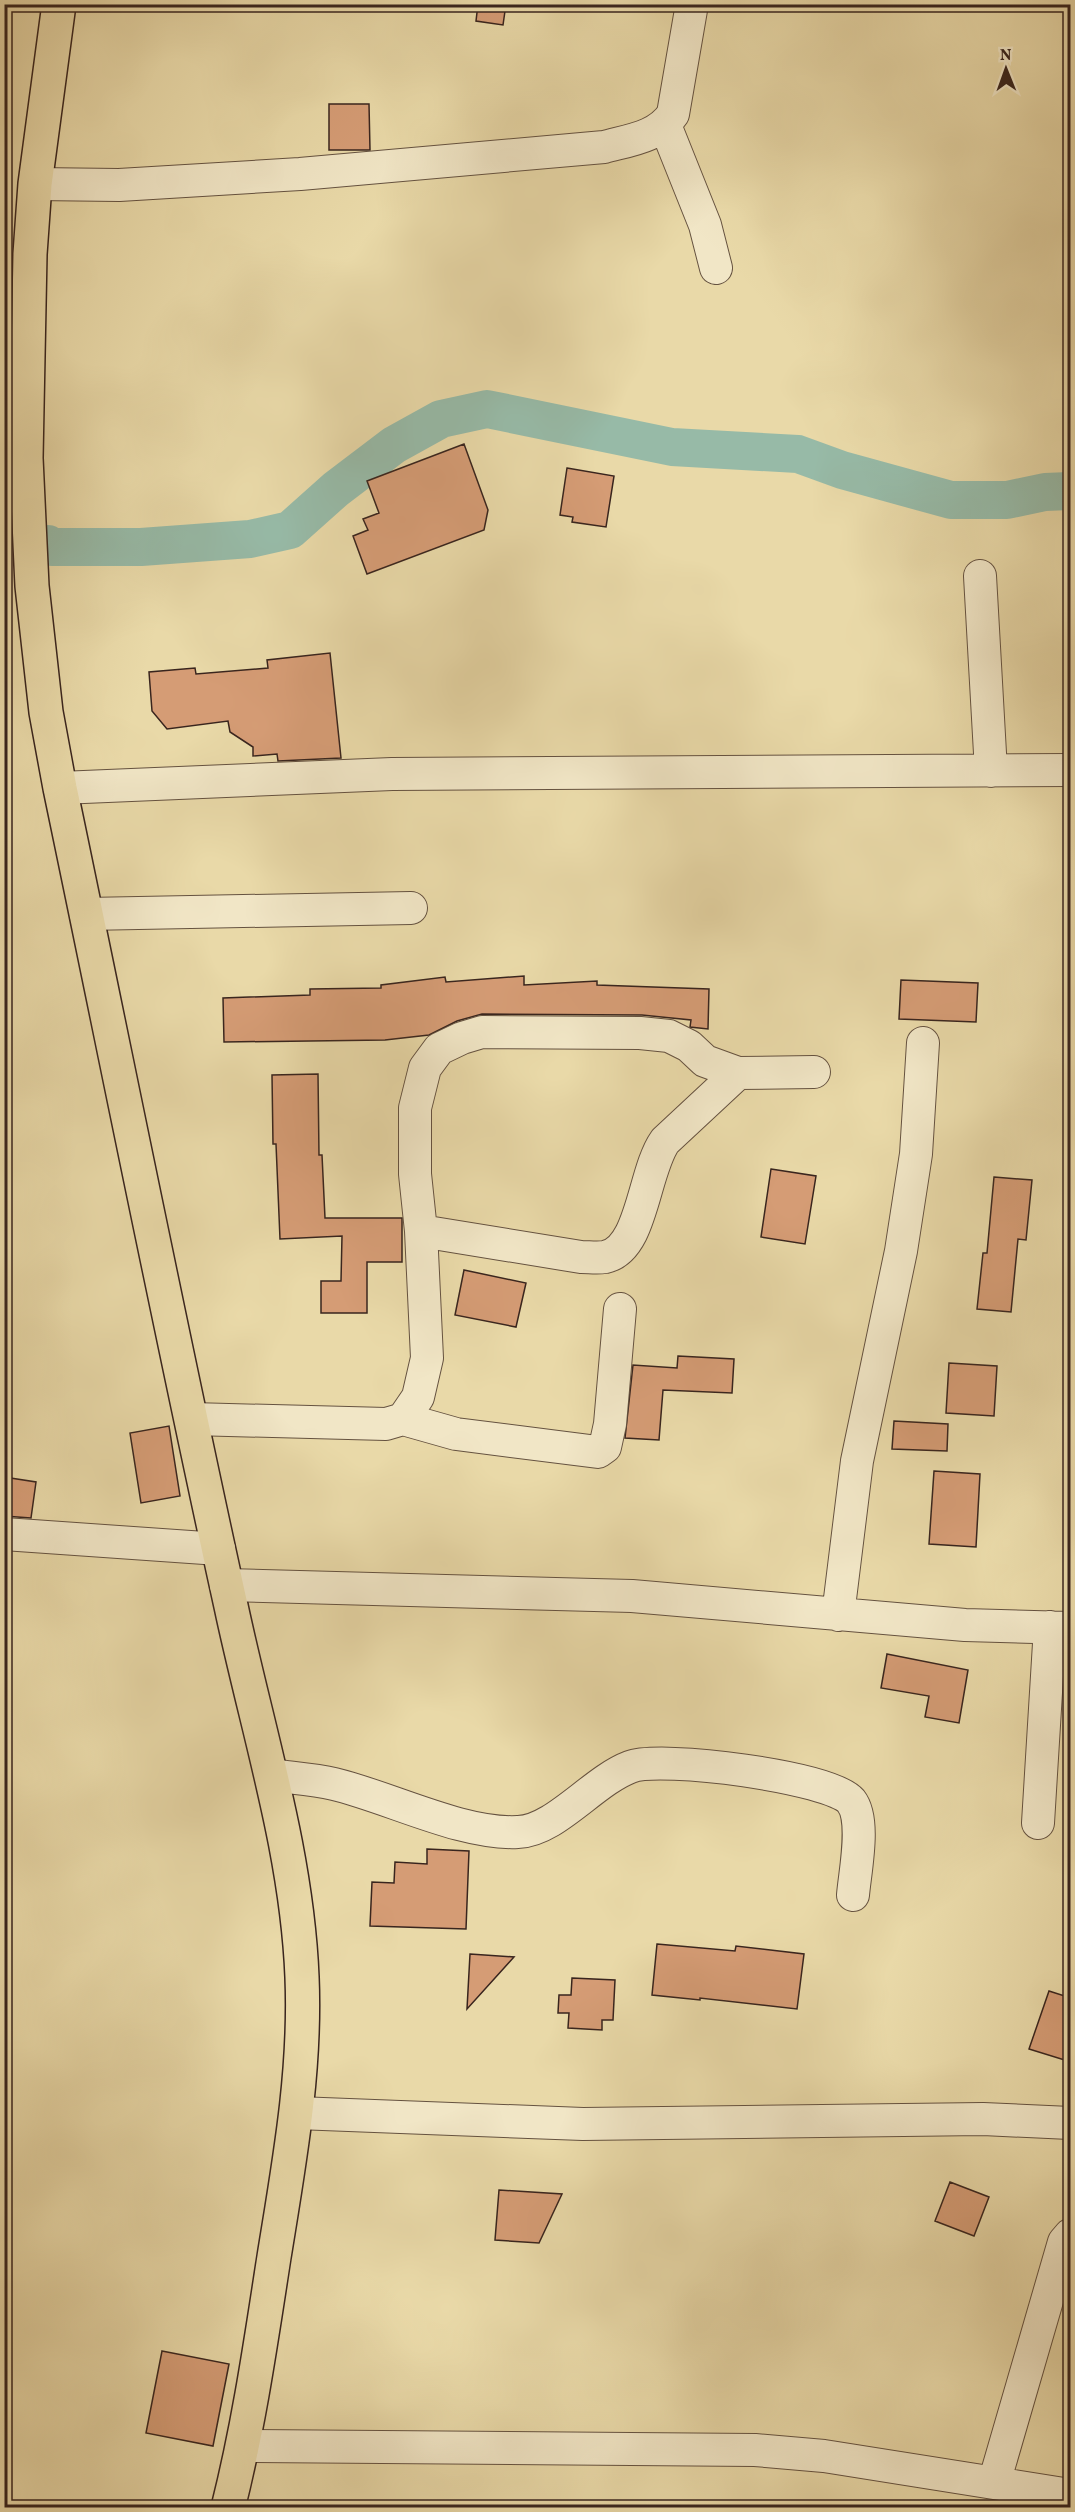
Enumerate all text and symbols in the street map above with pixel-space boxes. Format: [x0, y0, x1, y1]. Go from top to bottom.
north arrow [976, 39, 1036, 99]
text: N [1000, 45, 1012, 67]

